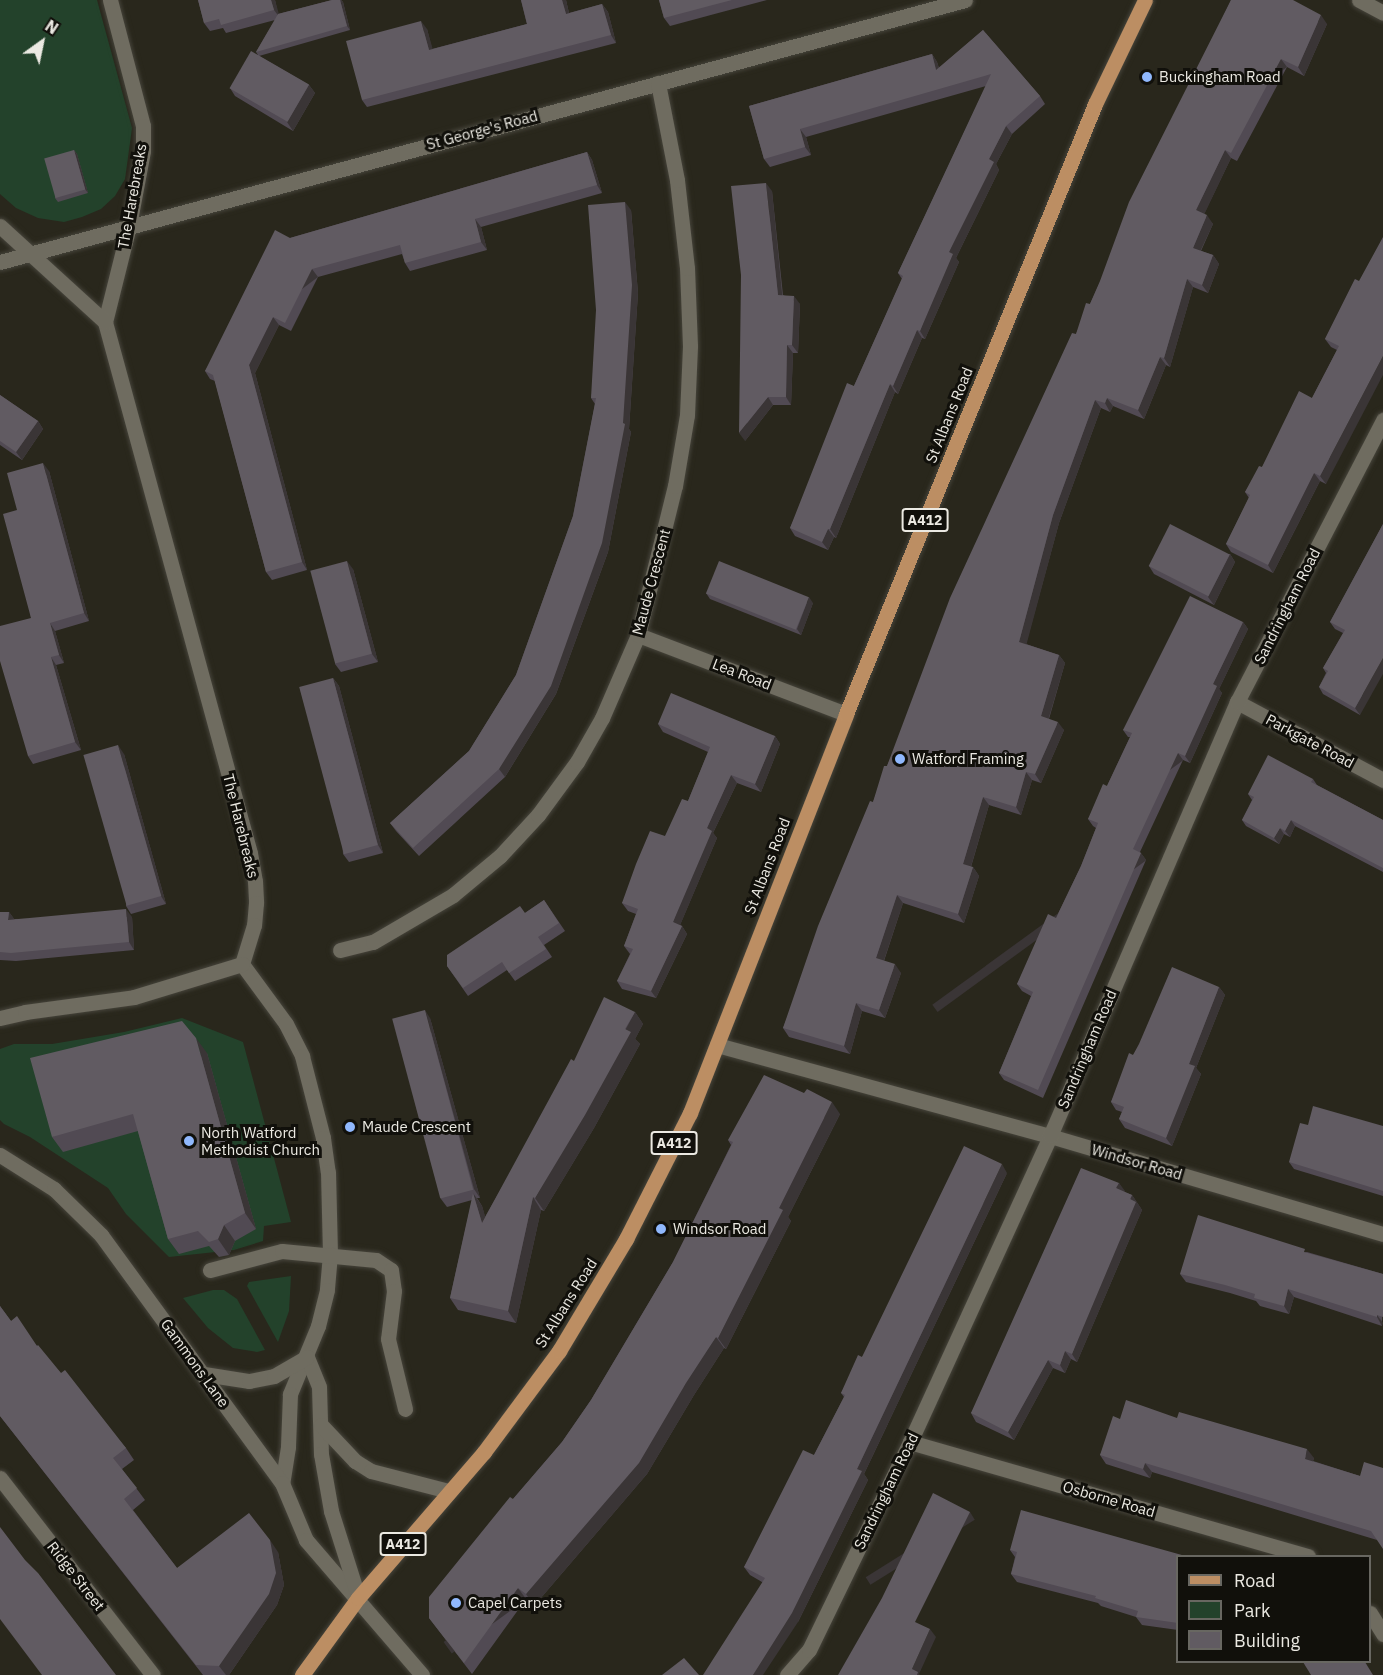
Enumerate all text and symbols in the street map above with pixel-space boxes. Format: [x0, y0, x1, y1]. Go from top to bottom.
north arrow [12, 12, 72, 72]
text: N [41, 15, 62, 38]
place label: Buckingham Road [1159, 68, 1281, 86]
marker: Buckingham Road [1140, 70, 1154, 84]
street label: St George's Road [424, 106, 540, 154]
street label: The Harebreaks [114, 142, 150, 250]
street label: St Albans Road [922, 364, 976, 466]
road number: A412 [901, 509, 949, 531]
street label: Maude Crescent [628, 527, 674, 637]
street label: Sandringham Road [1250, 545, 1324, 667]
street label: Lea Road [710, 655, 774, 693]
street label: Parkgate Road [1263, 710, 1357, 772]
place label: Watford Framing [912, 750, 1024, 768]
marker: Watford Framing [893, 752, 907, 766]
street label: The Harebreaks [219, 772, 263, 880]
street label: St Albans Road [740, 815, 794, 917]
street label: Sandringham Road [1054, 987, 1120, 1111]
place label: Maude Crescent [362, 1118, 471, 1136]
marker: Maude Crescent [343, 1120, 357, 1134]
place label: North Watford Methodist Church [201, 1123, 320, 1158]
road number: A412 [650, 1132, 698, 1154]
marker: North Watford Methodist Church [182, 1134, 196, 1148]
street label: Windsor Road [1090, 1140, 1184, 1184]
place label: Windsor Road [673, 1220, 767, 1238]
marker: Windsor Road [654, 1222, 668, 1236]
street label: St Albans Road [531, 1255, 601, 1351]
street label: Gammons Lane [157, 1315, 233, 1411]
street label: Sandringham Road [850, 1430, 922, 1552]
street label: Osborne Road [1061, 1477, 1157, 1521]
road number: A412 [379, 1533, 427, 1555]
street label: Ridge Street [43, 1538, 109, 1614]
legend [1176, 1555, 1371, 1663]
text: Road [1234, 1569, 1275, 1592]
place label: Capel Carpets [468, 1594, 562, 1612]
marker: Capel Carpets [449, 1596, 463, 1610]
text: Park [1234, 1599, 1270, 1622]
text: Building [1234, 1629, 1300, 1652]

